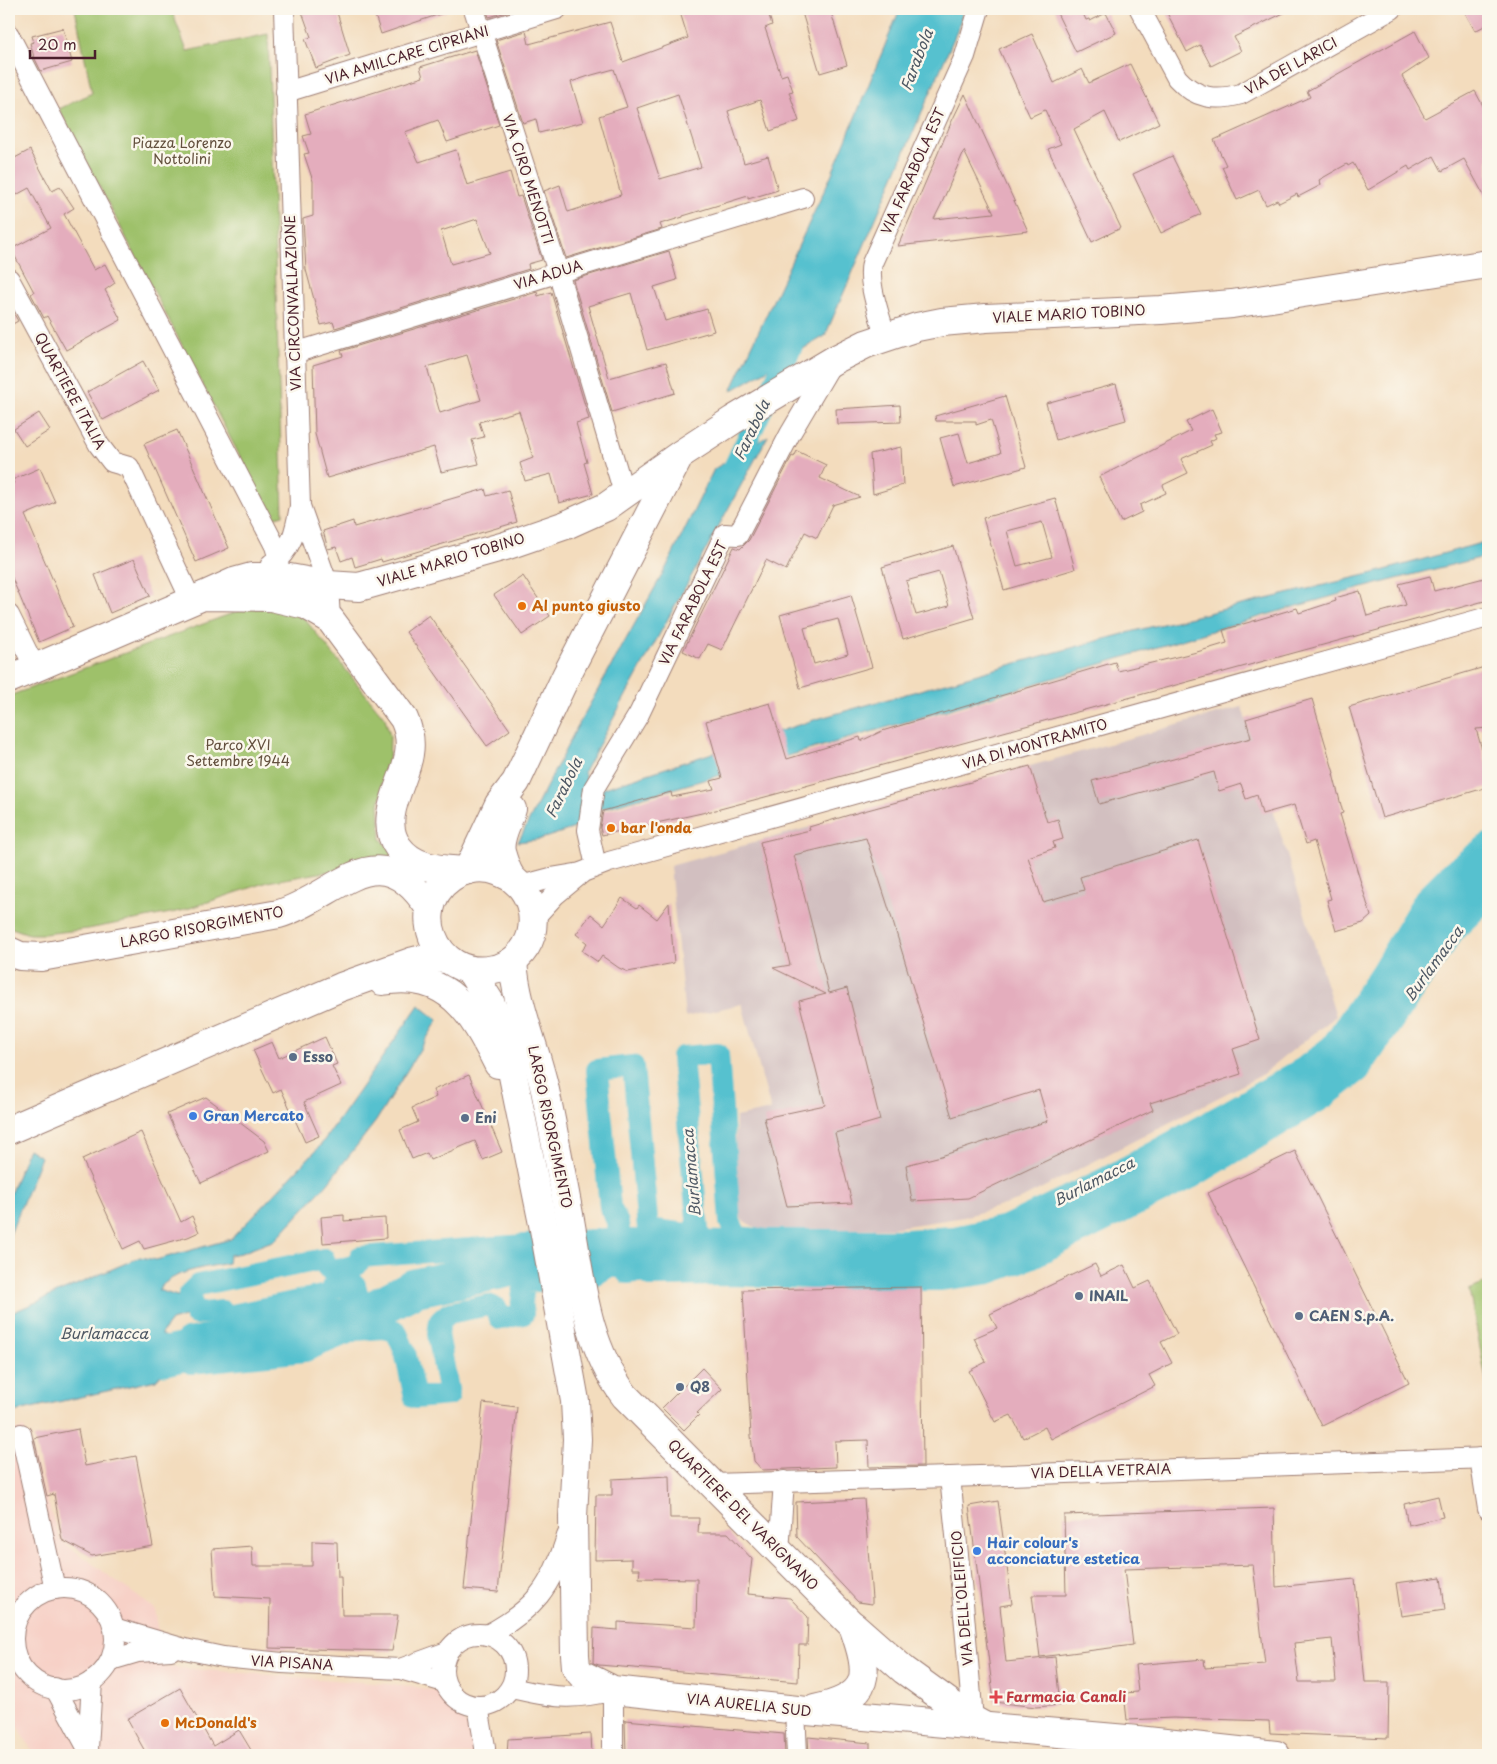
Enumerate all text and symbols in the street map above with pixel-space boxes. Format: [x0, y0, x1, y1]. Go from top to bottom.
street label: VIA AMILCARE CIPRIANI [322, 20, 491, 89]
water label: Farabola [893, 24, 938, 94]
scale bar [30, 28, 95, 60]
street label: VIA DEI LARICI [1241, 31, 1341, 100]
text: 20 m [38, 32, 77, 55]
street label: VIA FARABOLA EST [875, 104, 950, 238]
street label: VIA CIRO MENOTTI [497, 111, 559, 247]
park label: Piazza Lorenzo Nottolini [132, 132, 232, 169]
street label: VIA CIRCONVALLAZIONE [279, 214, 306, 391]
street label: VIA ADUA [511, 254, 585, 295]
street label: VIALE MARIO TOBINO [992, 299, 1146, 328]
street label: QUARTIERE ITALIA [30, 329, 111, 453]
water label: Farabola [727, 395, 775, 463]
street label: VIALE MARIO TOBINO [374, 527, 527, 592]
street label: VIA FARABOLA EST [653, 536, 732, 669]
place label: Al punto giusto [532, 595, 640, 616]
marker: Al punto giusto [516, 600, 528, 612]
street label: VIA DI MONTRAMITO [960, 713, 1110, 774]
park label: Parco XVI Settembre 1944 [186, 734, 290, 771]
water label: Farabola [538, 753, 587, 821]
place label: bar l'onda [621, 817, 692, 838]
marker: bar l'onda [605, 822, 617, 834]
street label: LARGO RISORGIMENTO [119, 900, 285, 953]
water label: Burlamacca [1398, 920, 1469, 1006]
street label: LARGO RISORGIMENTO [523, 1044, 578, 1210]
place label: Esso [303, 1046, 333, 1067]
marker: Esso [287, 1051, 299, 1063]
place label: Gran Mercato [203, 1105, 304, 1126]
place label: Eni [475, 1107, 497, 1128]
marker: Gran Mercato [187, 1110, 199, 1122]
marker: Eni [459, 1112, 471, 1124]
water label: Burlamacca [675, 1127, 706, 1218]
water label: Burlamacca [1049, 1150, 1139, 1211]
place label: INAIL [1089, 1285, 1128, 1306]
marker: INAIL [1073, 1290, 1085, 1302]
place label: CAEN S.p.A. [1309, 1305, 1394, 1326]
marker: CAEN S.p.A. [1293, 1310, 1305, 1322]
water label: Burlamacca [60, 1321, 149, 1344]
place label: Q8 [690, 1376, 710, 1397]
marker: Q8 [674, 1381, 686, 1393]
street label: QUARTIERE DEL VARIGNANO [663, 1434, 824, 1595]
street label: VIA DELLA VETRAIA [1031, 1458, 1172, 1483]
street label: VIA DELL'OLEIFICIO [945, 1530, 978, 1667]
place label: Hair colour's acconciature estetica [987, 1532, 1140, 1569]
marker: Hair colour's acconciature estetica [971, 1545, 983, 1557]
street label: VIA PISANA [250, 1650, 334, 1675]
place label: Farmacia Canali [1006, 1686, 1126, 1707]
street label: VIA AURELIA SUD [686, 1687, 813, 1722]
marker: Farmacia Canali [990, 1691, 1002, 1703]
place label: McDonald's [175, 1712, 257, 1733]
marker: McDonald's [159, 1717, 171, 1729]

